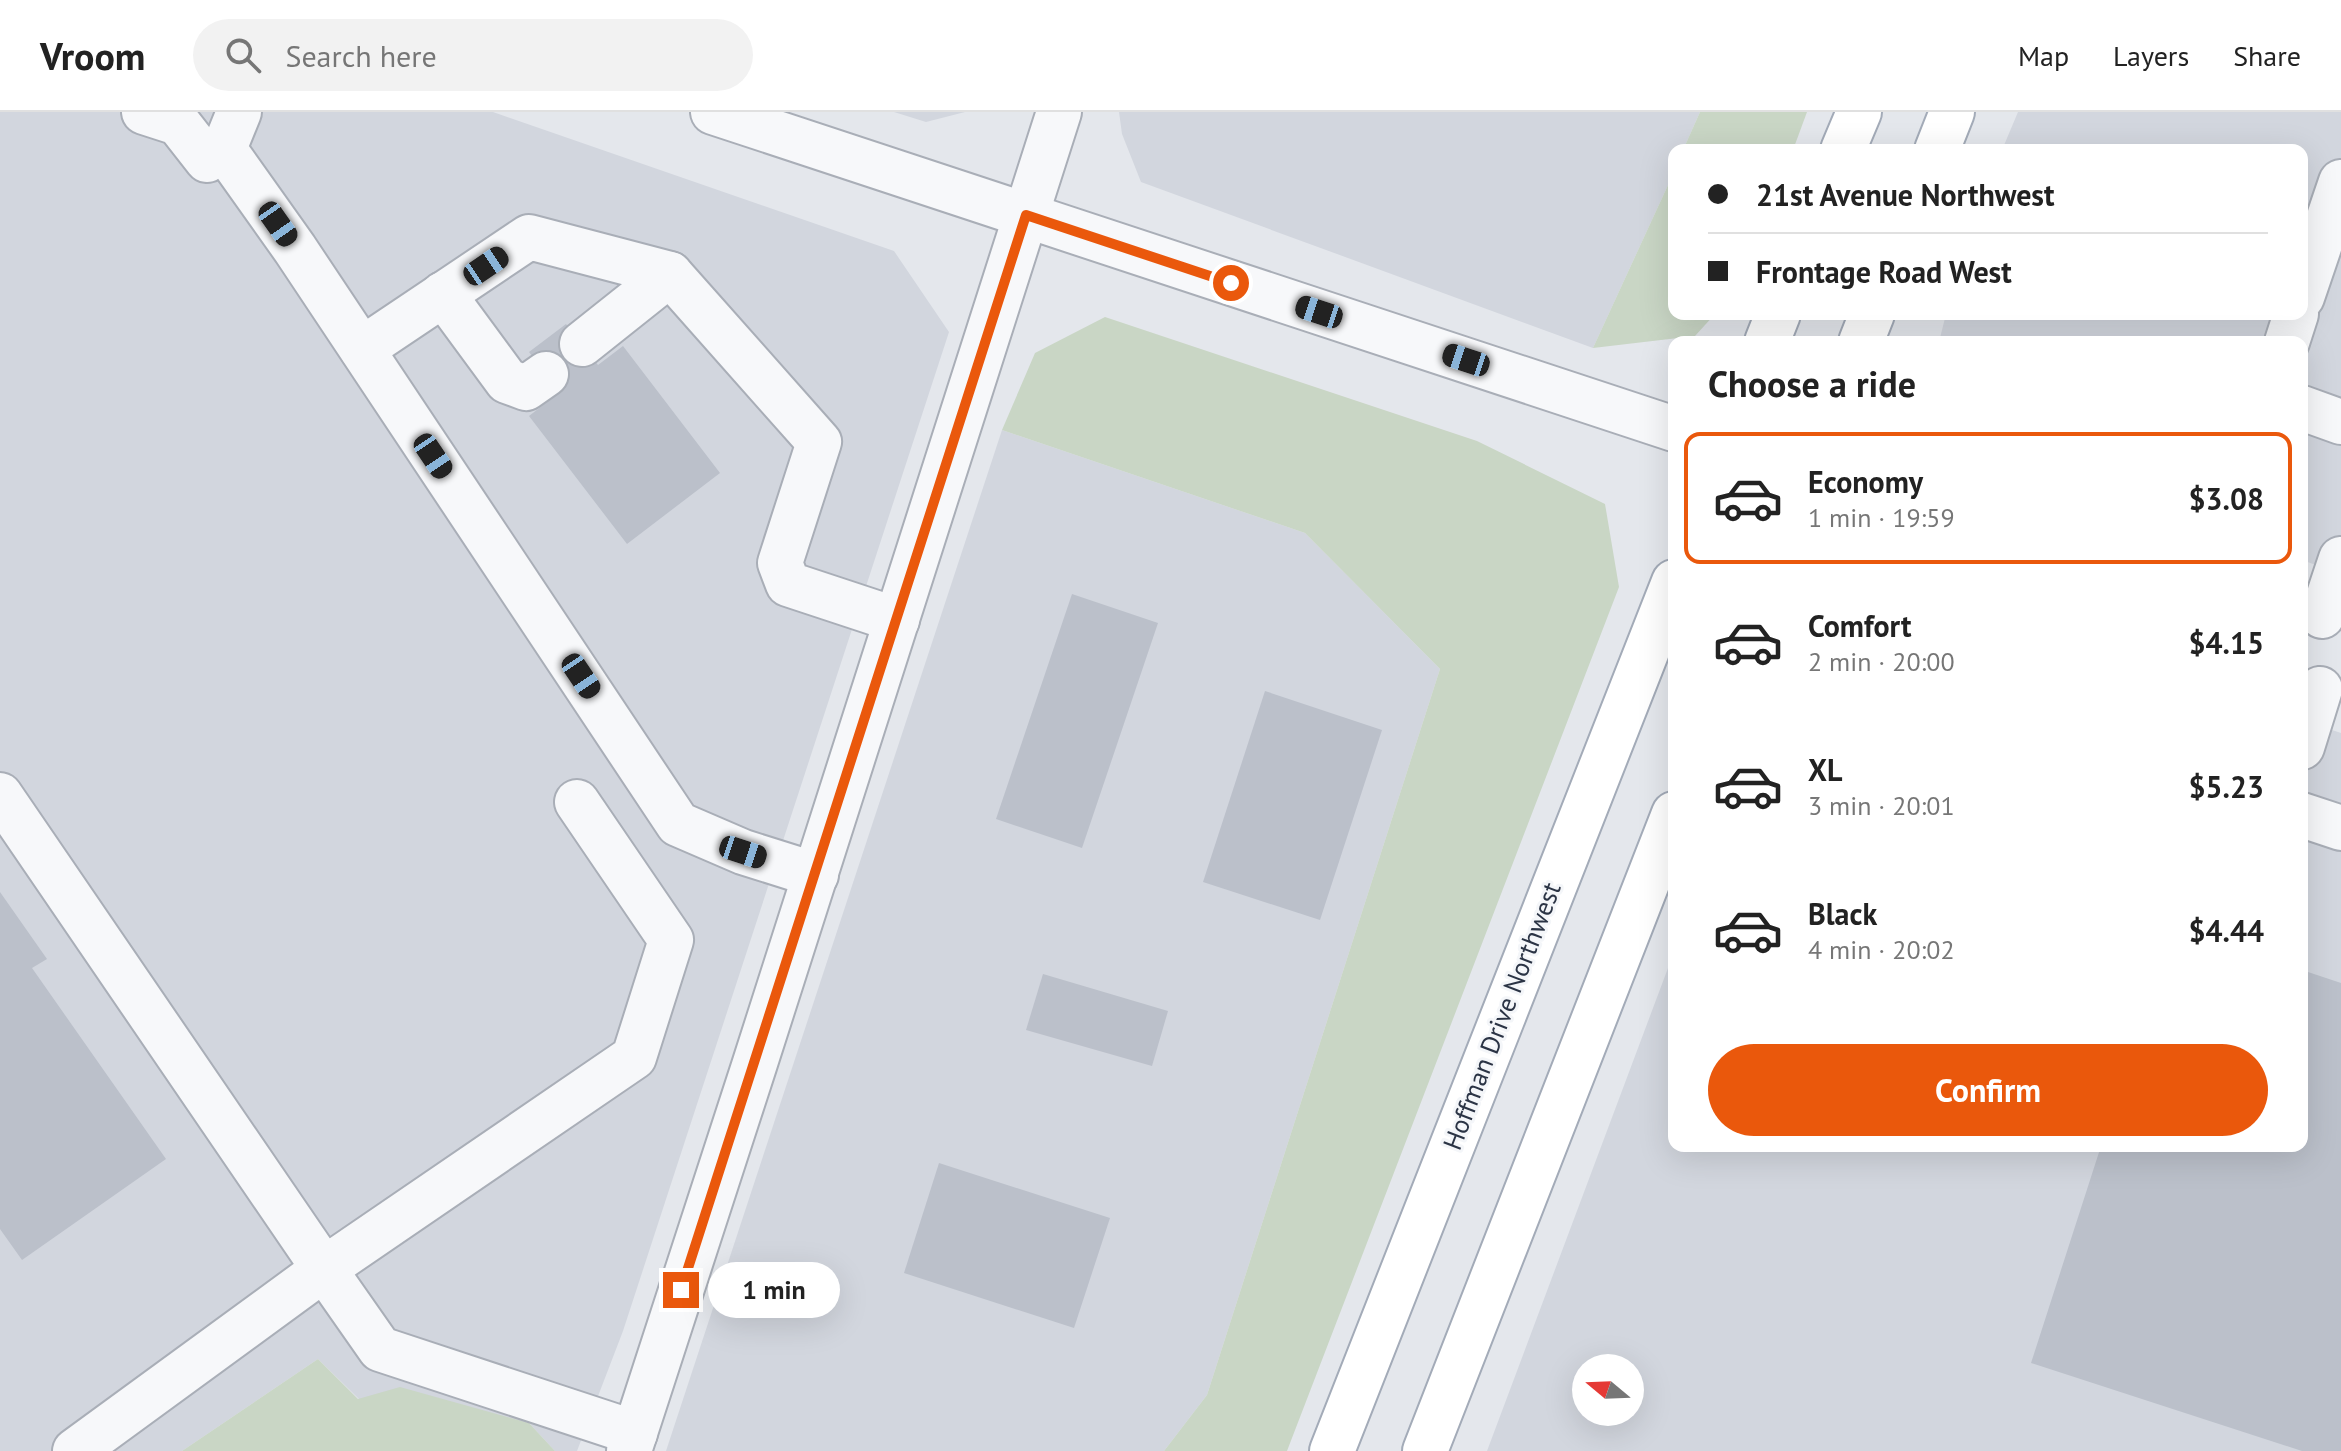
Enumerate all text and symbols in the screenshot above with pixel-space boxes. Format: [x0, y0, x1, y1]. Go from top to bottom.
search box [193, 19, 753, 91]
text: Vroom [40, 31, 145, 80]
icon: search [221, 33, 265, 77]
text: Search here [285, 36, 437, 75]
text: Map [2018, 37, 2069, 74]
text: Layers [2113, 37, 2189, 74]
text: Share [2233, 37, 2301, 74]
text: 21st Avenue Northwest [1756, 175, 2055, 214]
car [254, 197, 302, 251]
car [459, 243, 513, 289]
text: Frontage Road West [1756, 252, 2012, 291]
route start [1213, 265, 1249, 301]
car [1292, 293, 1346, 331]
car [1439, 341, 1493, 379]
text: Choose a ride [1708, 360, 1916, 407]
car [410, 429, 456, 483]
icon: car [1712, 462, 1784, 534]
text: Economy [1808, 462, 1923, 501]
text: $3.08 [2189, 479, 2264, 518]
text: 1 min · 19:59 [1808, 501, 1955, 534]
icon: car [1712, 606, 1784, 678]
text: Comfort [1808, 606, 1911, 645]
text: $4.15 [2189, 623, 2264, 662]
text: 2 min · 20:00 [1808, 645, 1955, 678]
car [558, 649, 604, 703]
icon: car [1712, 750, 1784, 822]
text: XL [1808, 750, 1842, 789]
text: $5.23 [2189, 767, 2264, 806]
text: 3 min · 20:01 [1808, 789, 1955, 822]
car [716, 833, 770, 871]
street label: Hoffman Drive Northwest [1435, 877, 1568, 1154]
icon: car [1712, 894, 1784, 966]
text: Black [1808, 894, 1877, 933]
text: $4.44 [2189, 911, 2264, 950]
text: 4 min · 20:02 [1808, 933, 1955, 966]
button: Confirm [1708, 1044, 2268, 1136]
callout: 1 min [709, 1262, 841, 1318]
route end [663, 1272, 699, 1308]
text: 1 min [742, 1273, 806, 1306]
north arrow [1572, 1354, 1644, 1426]
map controls [1572, 1354, 1644, 1426]

